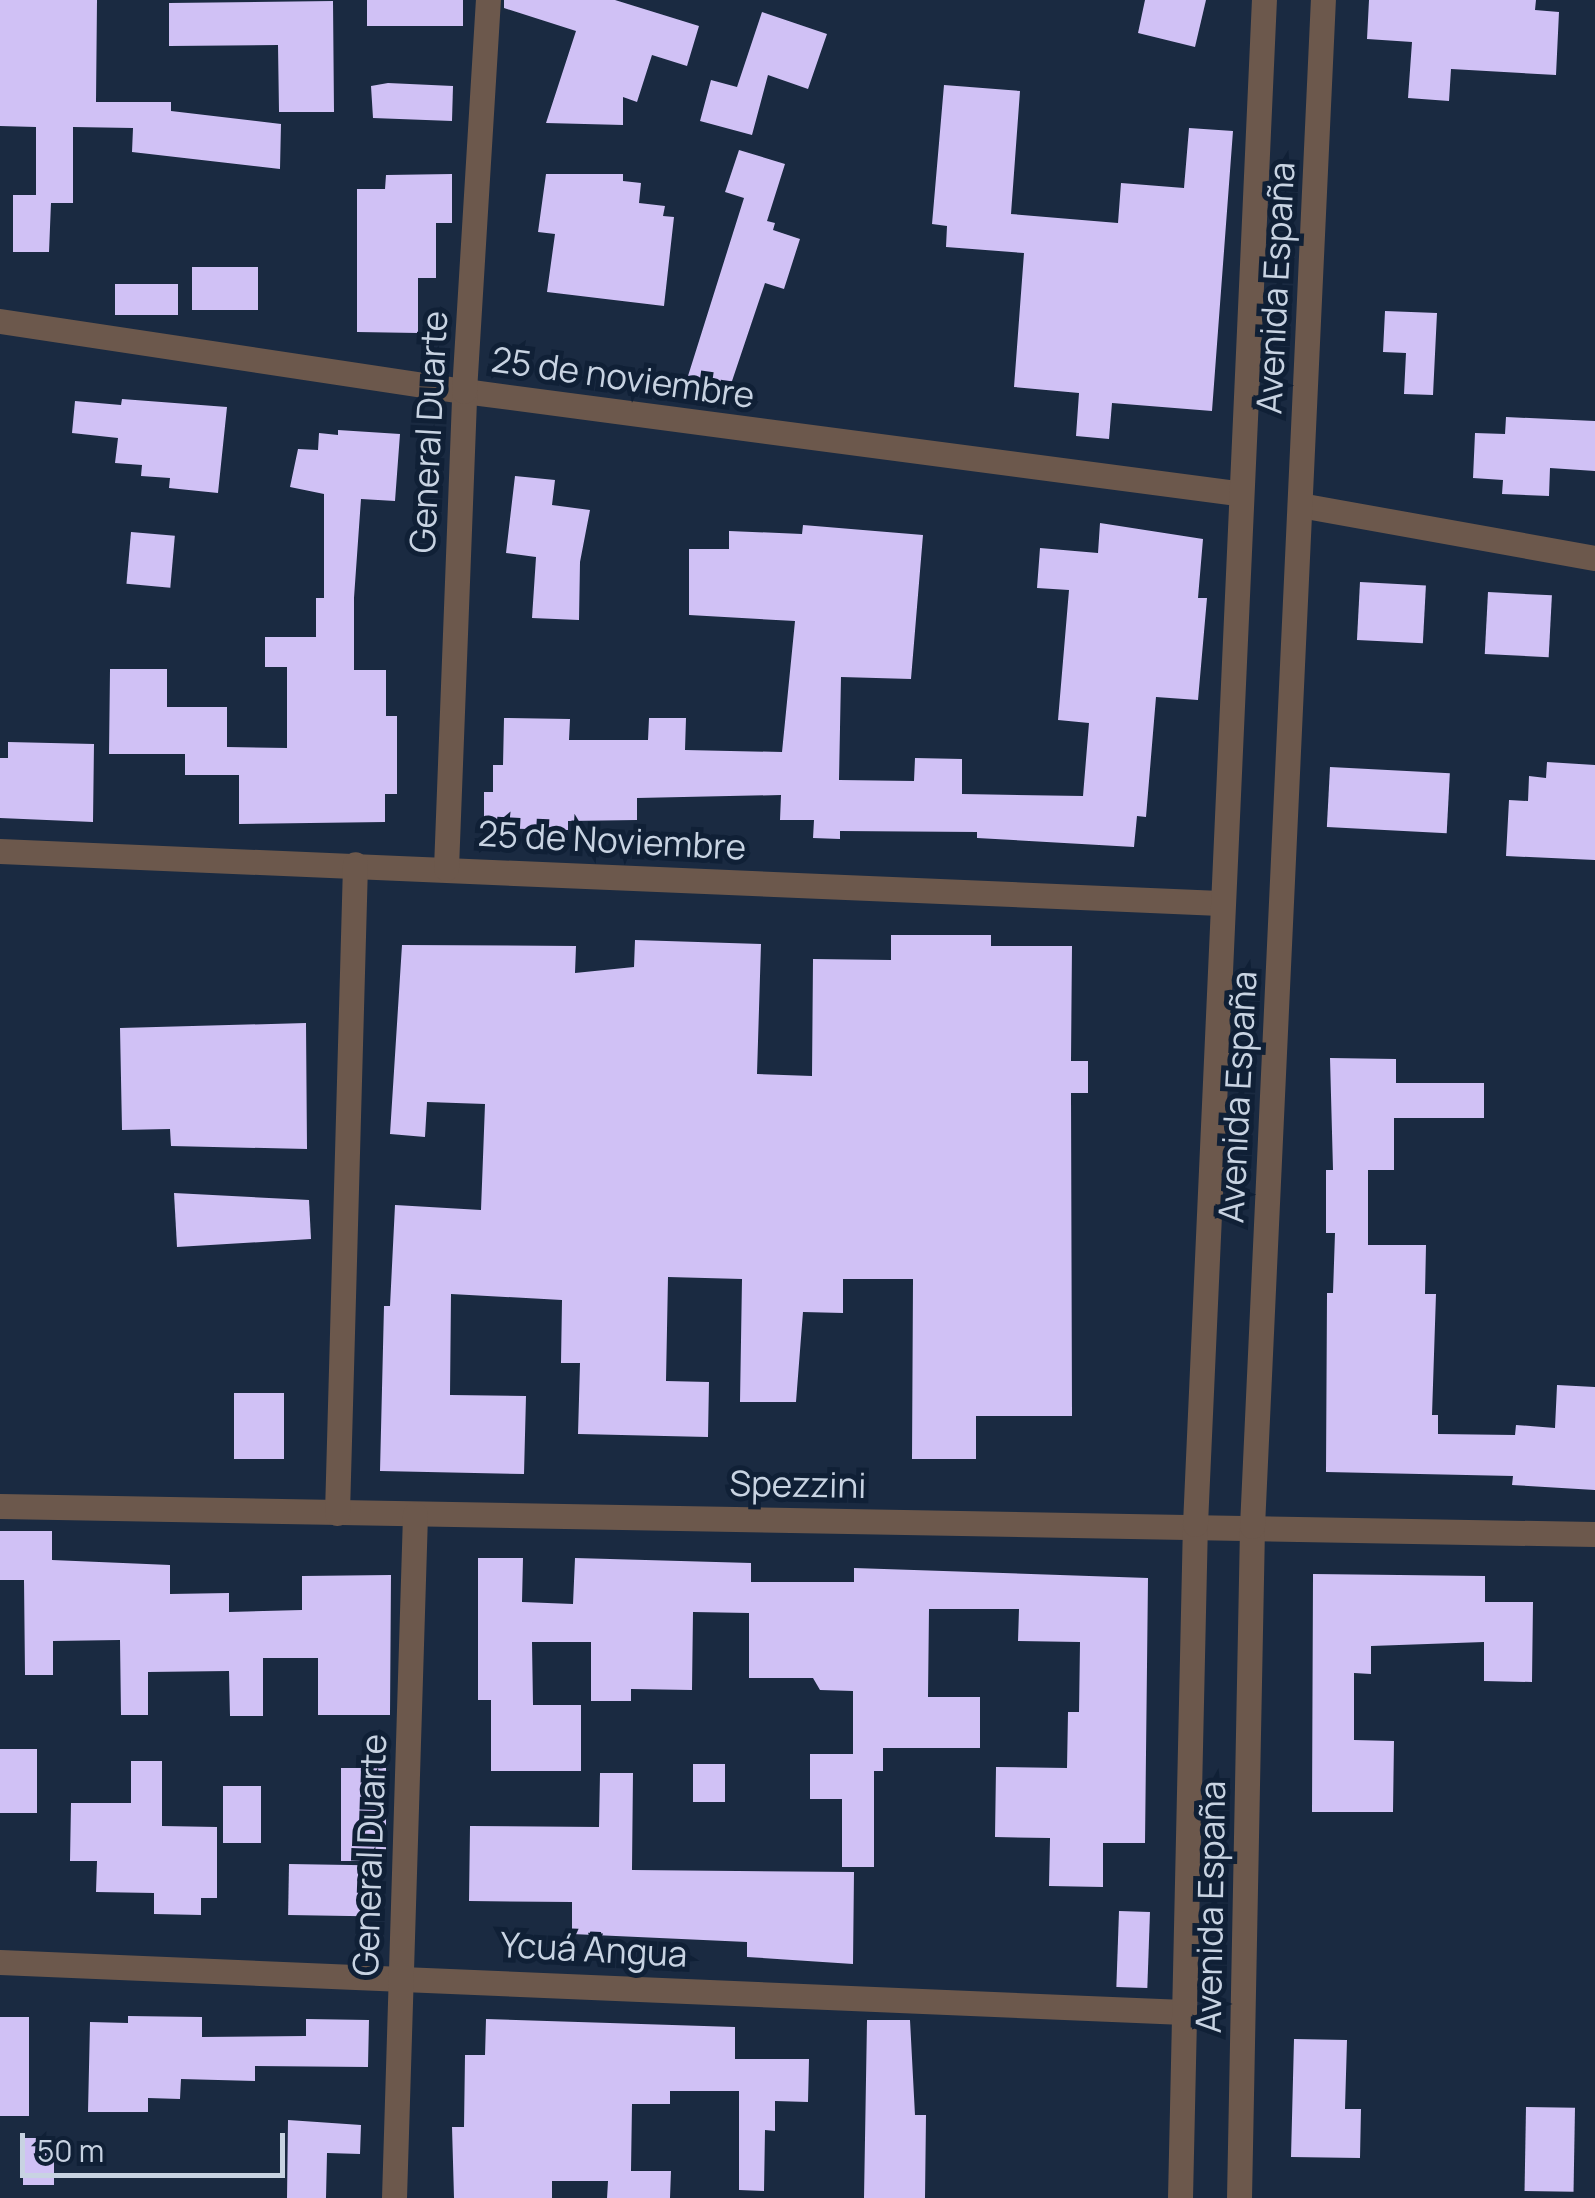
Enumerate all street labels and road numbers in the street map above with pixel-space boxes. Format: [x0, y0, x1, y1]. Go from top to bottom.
street label: Avenida España [1247, 161, 1303, 415]
street label: General Duarte [401, 310, 455, 554]
street label: 25 de noviembre [489, 338, 757, 416]
street label: 25 de Noviembre [477, 812, 747, 868]
street label: Avenida España [1209, 970, 1265, 1224]
street label: Spezzini [729, 1462, 867, 1506]
street label: General Duarte [344, 1733, 394, 1977]
street label: Avenida España [1187, 1780, 1233, 2034]
street label: Ycuá Angua [499, 1923, 689, 1975]

